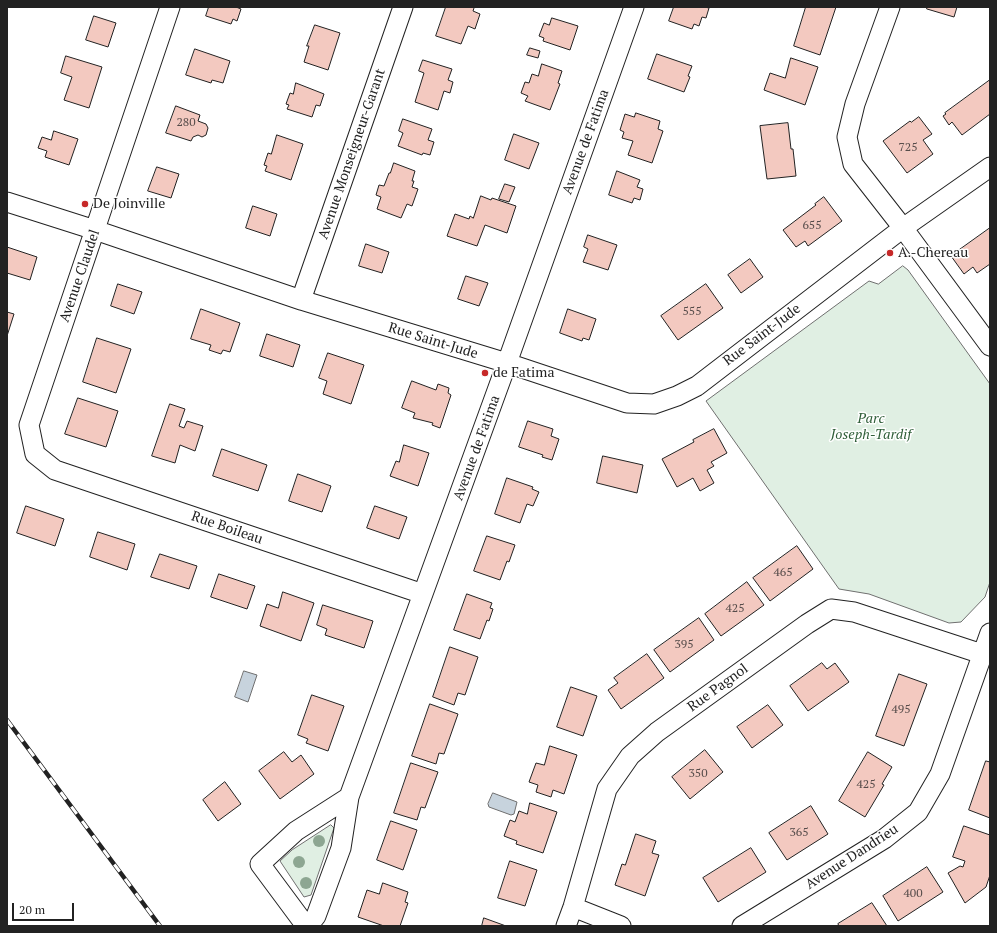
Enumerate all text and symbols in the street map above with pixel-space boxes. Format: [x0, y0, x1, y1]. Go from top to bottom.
street label: Avenue Monseigneur-Garant [315, 67, 389, 241]
street label: Avenue de Fatima [559, 87, 613, 197]
house number: 280 [176, 116, 196, 130]
house number: 725 [898, 141, 918, 155]
place label: De Joinville [93, 196, 165, 212]
marker: De Joinville [80, 199, 90, 209]
house number: 655 [802, 219, 822, 233]
street label: Avenue Claudel [56, 228, 104, 324]
place label: A.-Chereau [898, 245, 968, 261]
marker: A.-Chereau [885, 248, 895, 258]
street label: Rue Saint-Jude [720, 300, 804, 370]
house number: 555 [682, 305, 702, 319]
street label: Rue Saint-Jude [386, 319, 480, 363]
place label: de Fatima [493, 365, 554, 381]
marker: de Fatima [480, 368, 490, 378]
street label: Avenue de Fatima [450, 393, 504, 503]
park label: Parc Joseph-Tardif [831, 411, 911, 444]
street label: Rue Boileau [189, 508, 265, 548]
house number: 465 [773, 566, 793, 580]
house number: 425 [725, 602, 745, 616]
house number: 395 [674, 638, 694, 652]
street label: Rue Pagnol [685, 661, 751, 715]
house number: 495 [891, 703, 911, 717]
house number: 350 [688, 767, 708, 781]
house number: 425 [856, 778, 876, 792]
street label: Avenue Dandrieu [803, 821, 901, 893]
house number: 365 [789, 826, 809, 840]
house number: 400 [903, 887, 923, 901]
scale bar [14, 895, 76, 921]
text: 20 m [19, 902, 45, 917]

